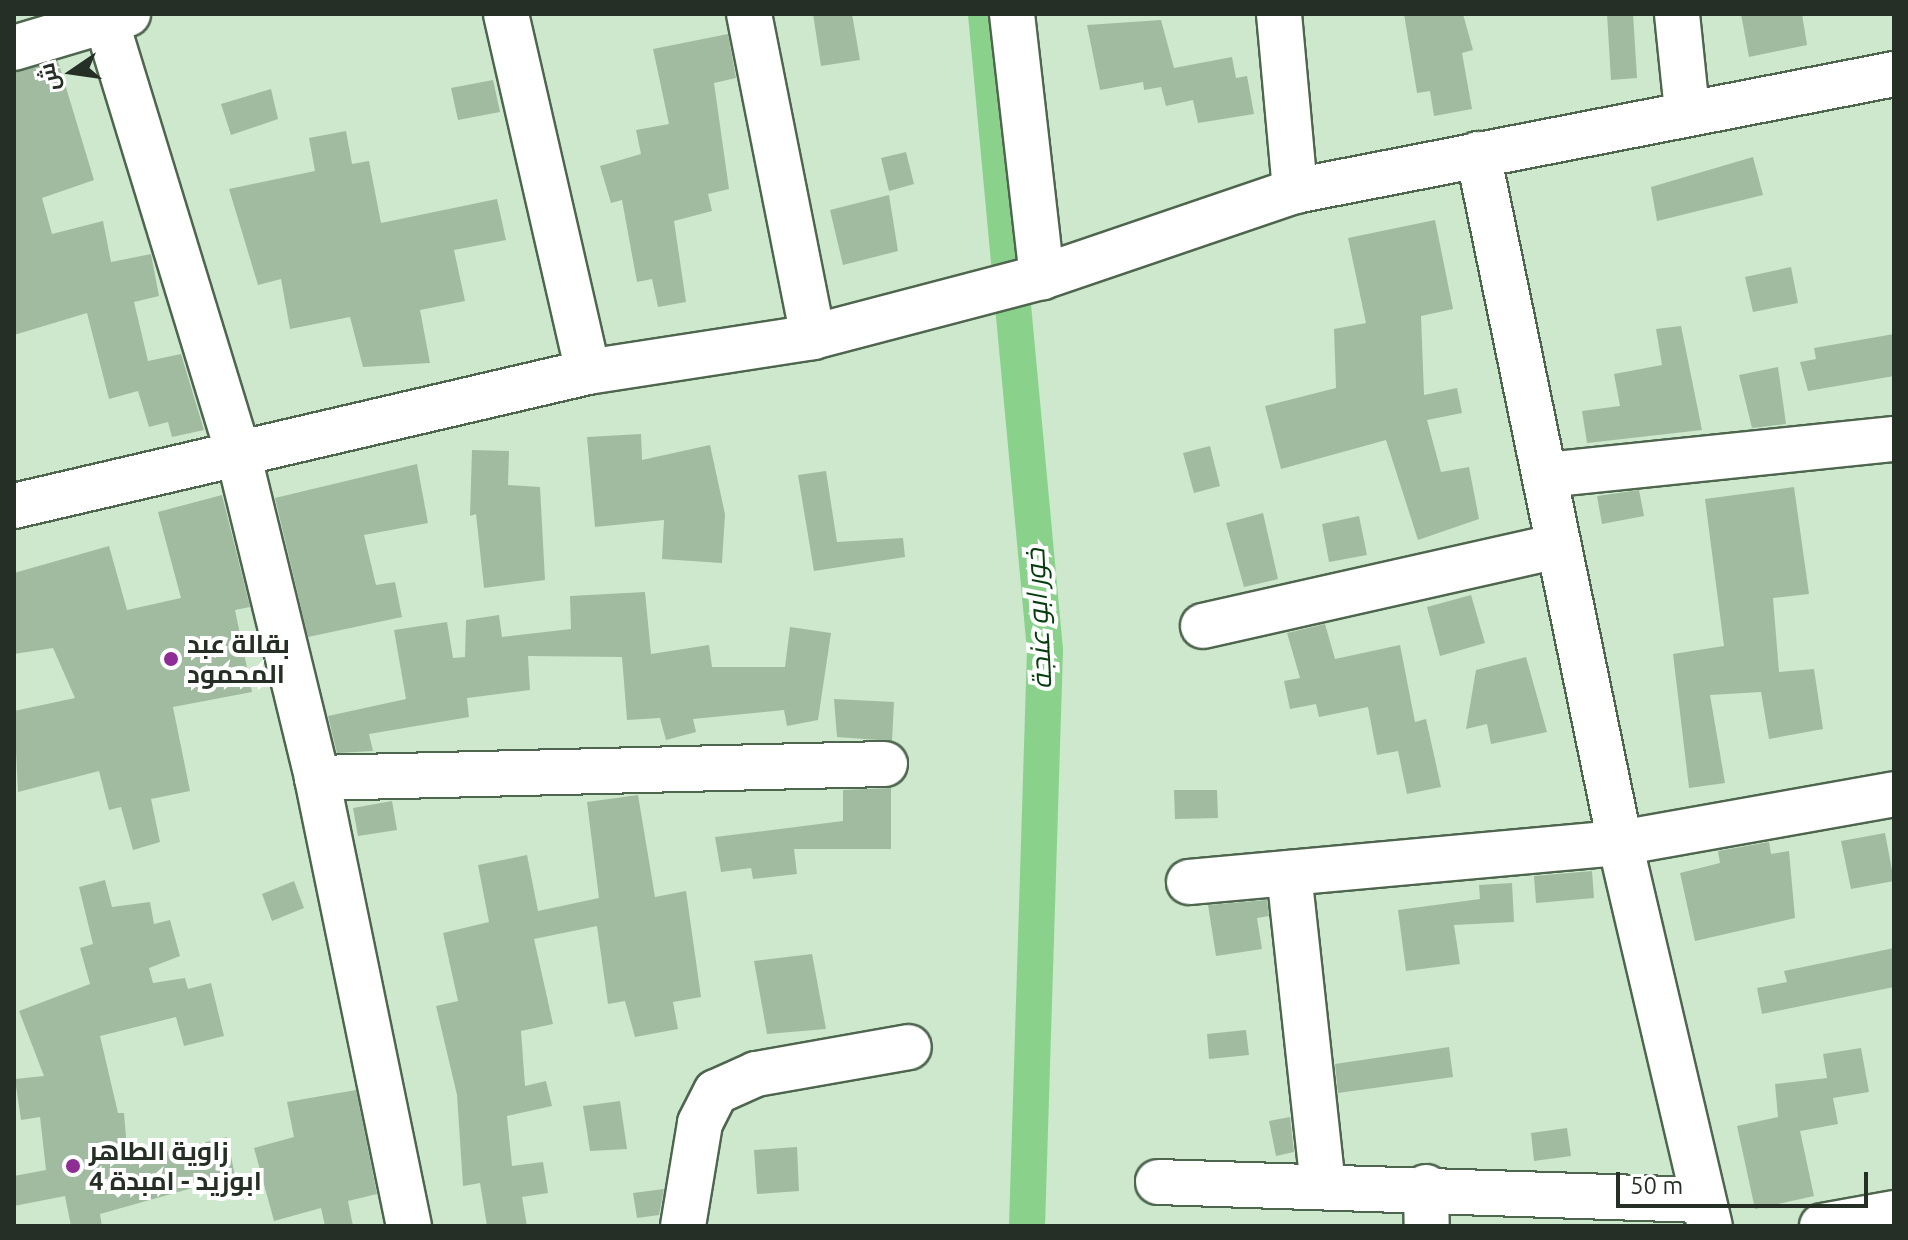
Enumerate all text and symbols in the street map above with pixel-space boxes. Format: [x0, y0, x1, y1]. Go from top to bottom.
north arrow [32, 32, 112, 112]
text: ش [33, 61, 63, 94]
water label: خور ابو عنجة [1018, 548, 1058, 690]
place label: بقالة عبد المحمود [187, 628, 290, 690]
marker: بقالة عبد المحمود [162, 650, 180, 668]
place label: زاوية الطاهر ابوزيد - امبدة 4 [89, 1135, 262, 1196]
scale bar [1620, 1156, 1872, 1206]
marker: زاوية الطاهر ابوزيد - امبدة 4 [64, 1157, 82, 1175]
text: 50 m [1630, 1172, 1683, 1199]

